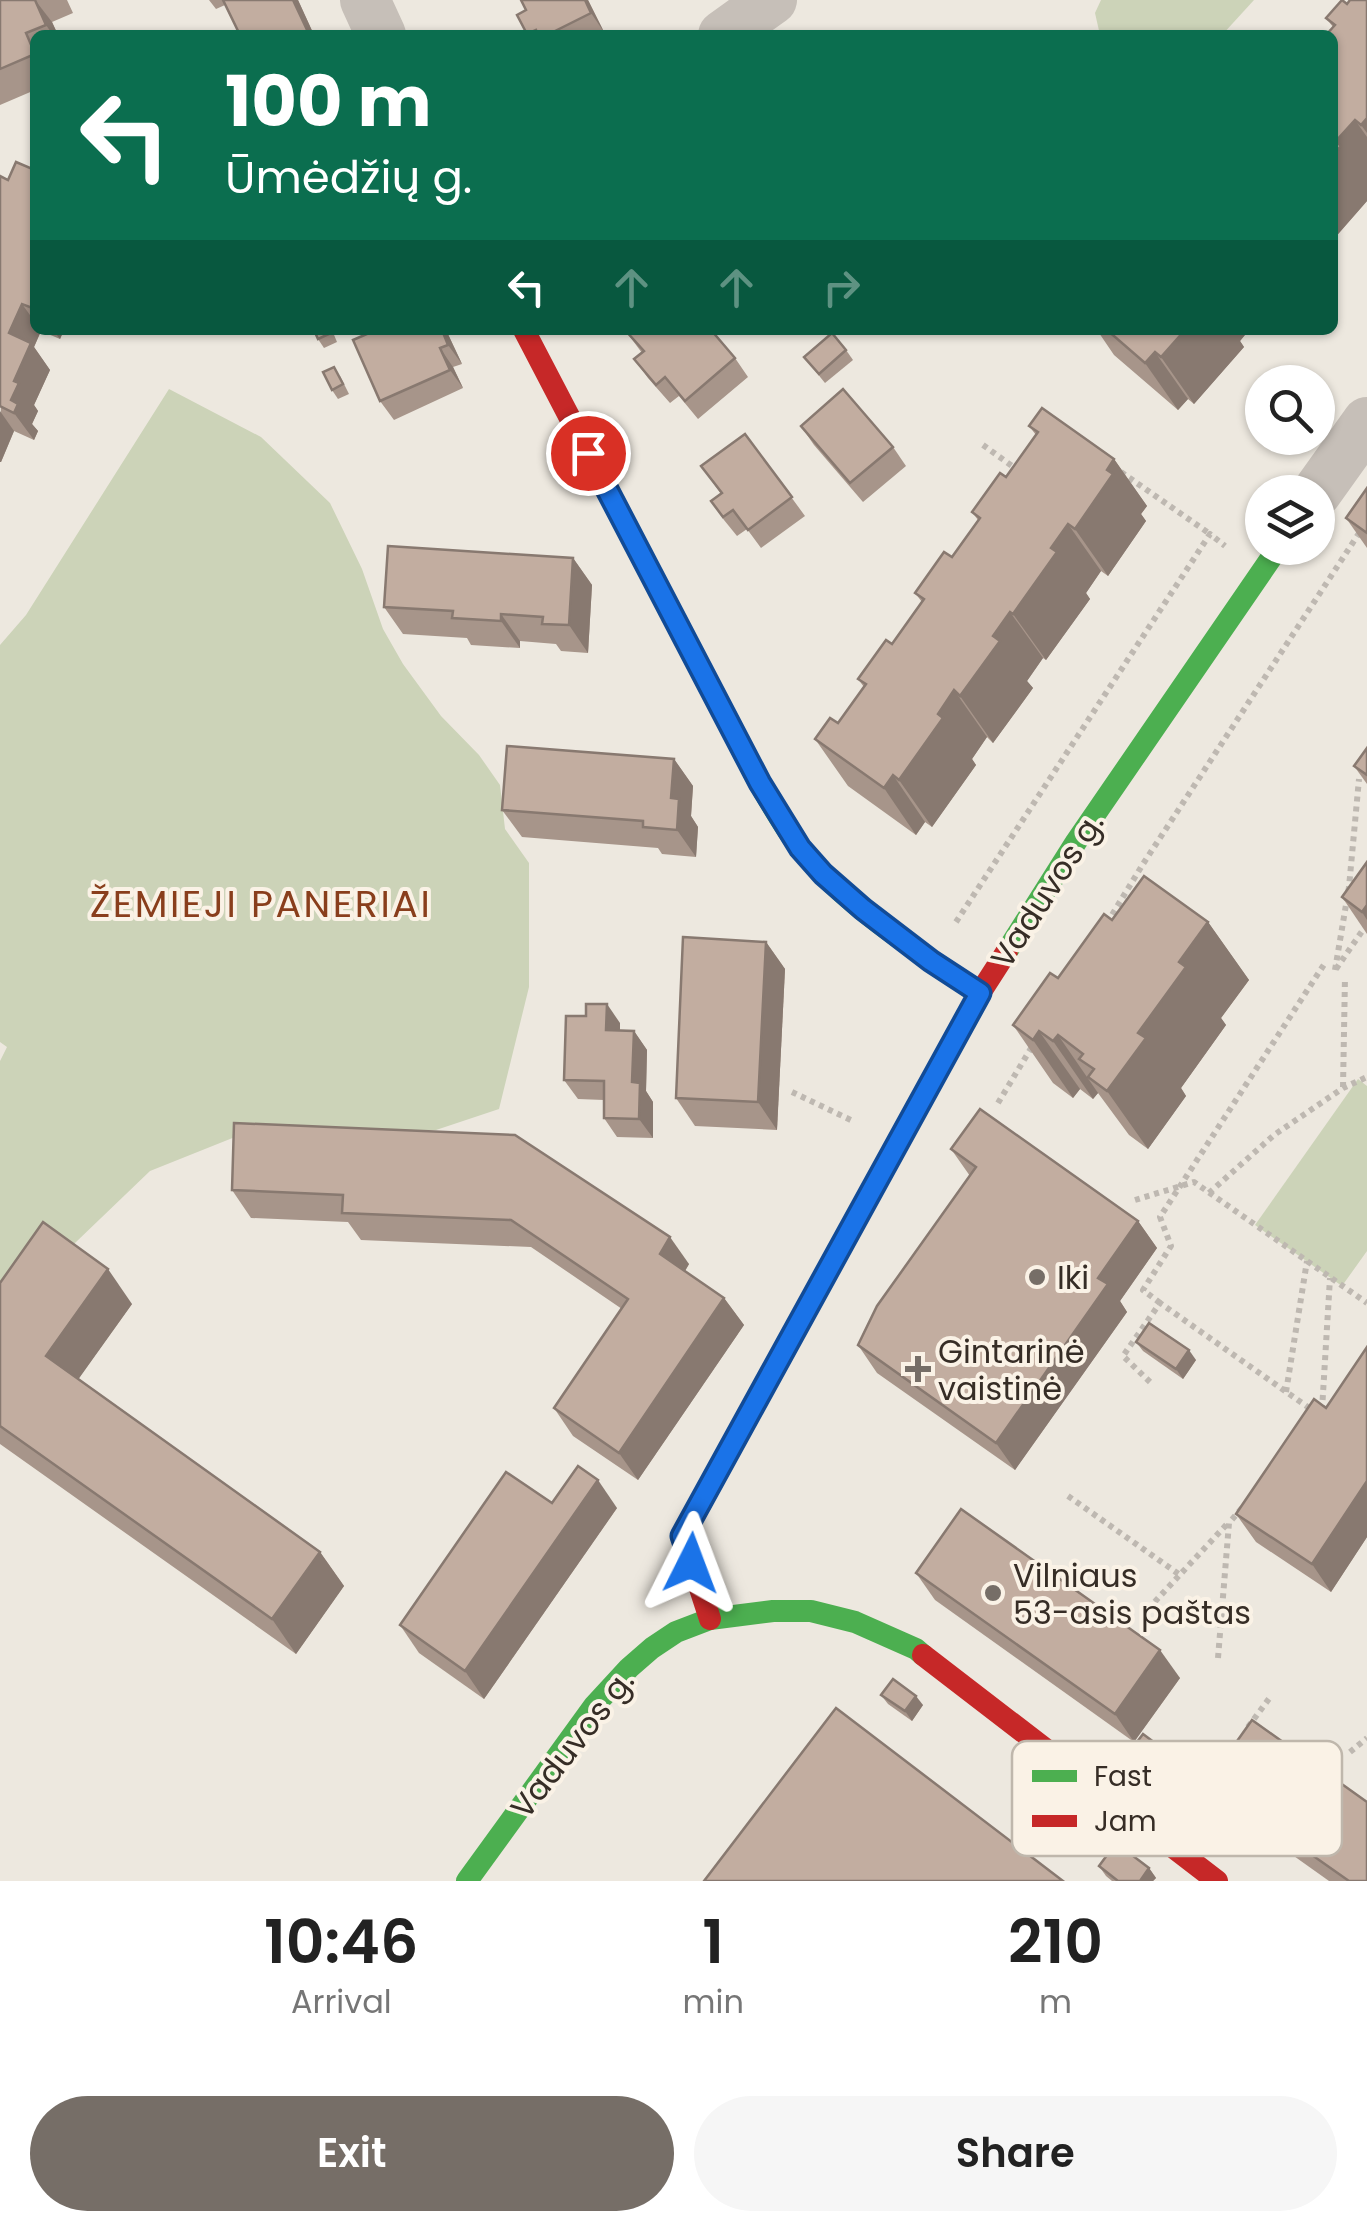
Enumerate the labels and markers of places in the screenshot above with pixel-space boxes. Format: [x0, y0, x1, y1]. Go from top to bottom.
pin [546, 411, 631, 496]
place label: Iki [1057, 1255, 1089, 1300]
marker: Iki [1026, 1266, 1048, 1288]
place label: Gintarinė vaistinė [938, 1329, 1085, 1411]
marker: Gintarinė vaistinė [907, 1358, 929, 1380]
place label: Vilniaus 53-asis paštas [1013, 1553, 1251, 1635]
marker: Vilniaus 53-asis paštas [982, 1582, 1004, 1604]

